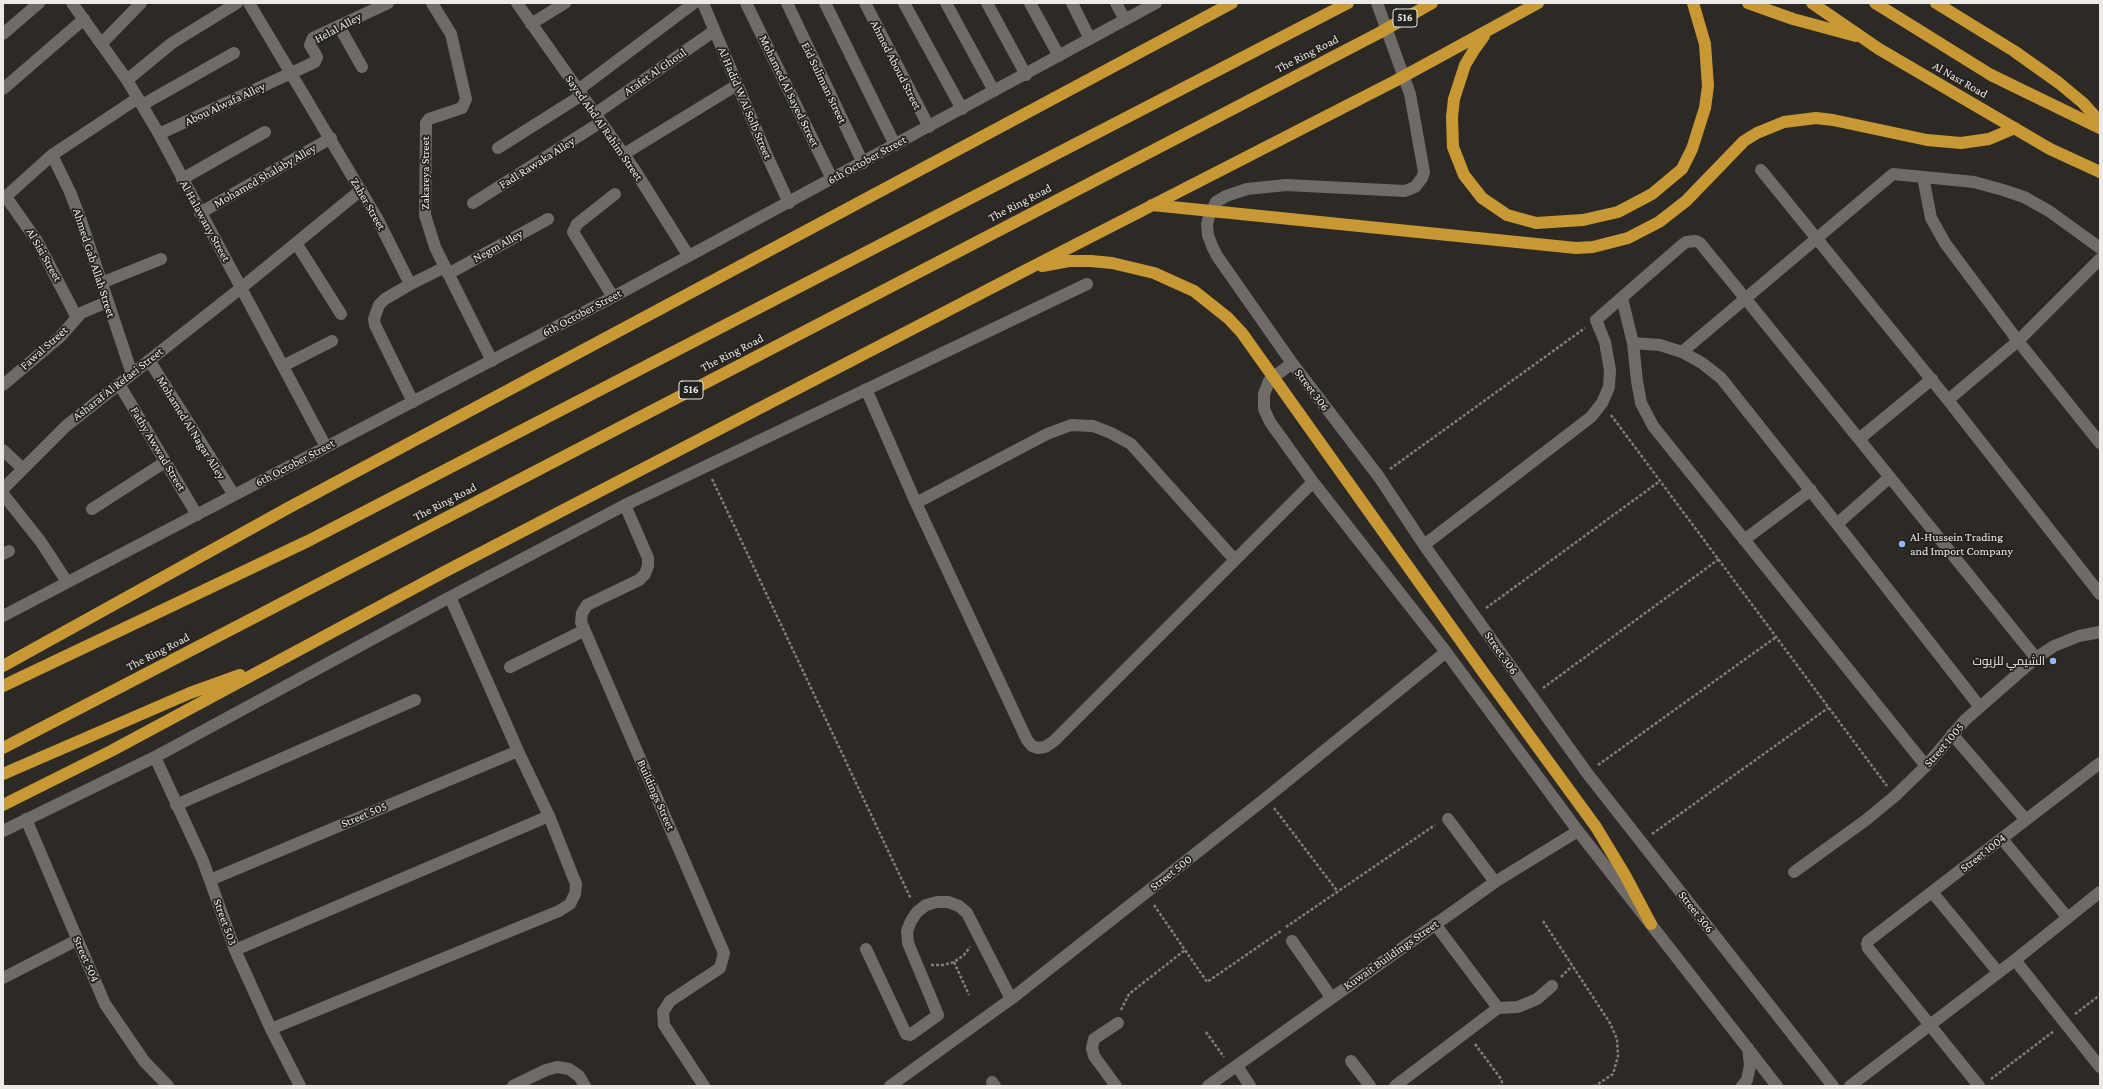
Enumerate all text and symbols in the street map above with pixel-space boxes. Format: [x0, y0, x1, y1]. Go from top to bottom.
road number: 516 [1393, 9, 1417, 27]
street label: Helal Alley [312, 10, 364, 46]
street label: Ahmed Aboud Street [867, 18, 925, 112]
street label: The Ring Road [1273, 32, 1341, 76]
street label: Mohamed Al Sayed Street [756, 33, 822, 149]
street label: Eid Suliman Street [798, 40, 850, 126]
street label: Atafet Al Ghoul [621, 45, 689, 99]
street label: Al Hadid W Al Solb Street [715, 45, 775, 161]
street label: Al Nasr Road [1930, 58, 1990, 102]
street label: Sayed Abd Al Rahim Street [562, 72, 646, 184]
street label: Abou Alwafa Alley [183, 79, 267, 129]
street label: 6th October Street [825, 132, 909, 188]
street label: Fadl Rawaka Alley [496, 134, 578, 192]
street label: Zakareya Street [418, 136, 432, 210]
street label: Mohamed Shalaby Alley [211, 141, 319, 211]
street label: Zaher Street [347, 175, 389, 233]
street label: Al Halawany Street [177, 178, 233, 264]
street label: The Ring Road [986, 181, 1054, 225]
street label: Ahmed Gab Allah Street [70, 207, 118, 319]
street label: Al Sisi Street [23, 226, 65, 284]
street label: Negm Alley [471, 226, 525, 266]
street label: 6th October Street [540, 286, 624, 340]
street label: Fawal Street [17, 323, 71, 373]
street label: The Ring Road [698, 331, 766, 375]
street label: Asharaf Al Refaei Street [70, 344, 166, 424]
street label: Street 306 [1292, 366, 1332, 414]
street label: Mohamed Al Nagar Alley [153, 374, 229, 482]
road number: 516 [679, 381, 703, 399]
street label: Fathy Awwad Street [127, 404, 189, 494]
street label: 6th October Street [253, 436, 337, 490]
street label: The Ring Road [411, 480, 479, 524]
place label: Al-Hussein Trading and Import Company [1910, 530, 2013, 558]
marker: Al-Hussein Trading and Import Company [1897, 539, 1907, 549]
street label: Street 306 [1481, 629, 1521, 677]
street label: The Ring Road [124, 630, 192, 674]
place label: الشيمي للزيوت [1973, 654, 2045, 668]
marker: الشيمي للزيوت [2048, 656, 2058, 666]
street label: Street 1005 [1921, 720, 1967, 770]
street label: Buildings Street [634, 757, 678, 833]
street label: Street 505 [339, 799, 389, 831]
street label: Street 1004 [1957, 831, 2009, 875]
street label: Street 500 [1147, 852, 1195, 894]
street label: Street 306 [1675, 888, 1717, 936]
street label: Street 503 [210, 897, 240, 947]
street label: Kuwait Buildings Street [1341, 917, 1441, 993]
street label: Street 504 [69, 934, 103, 984]

